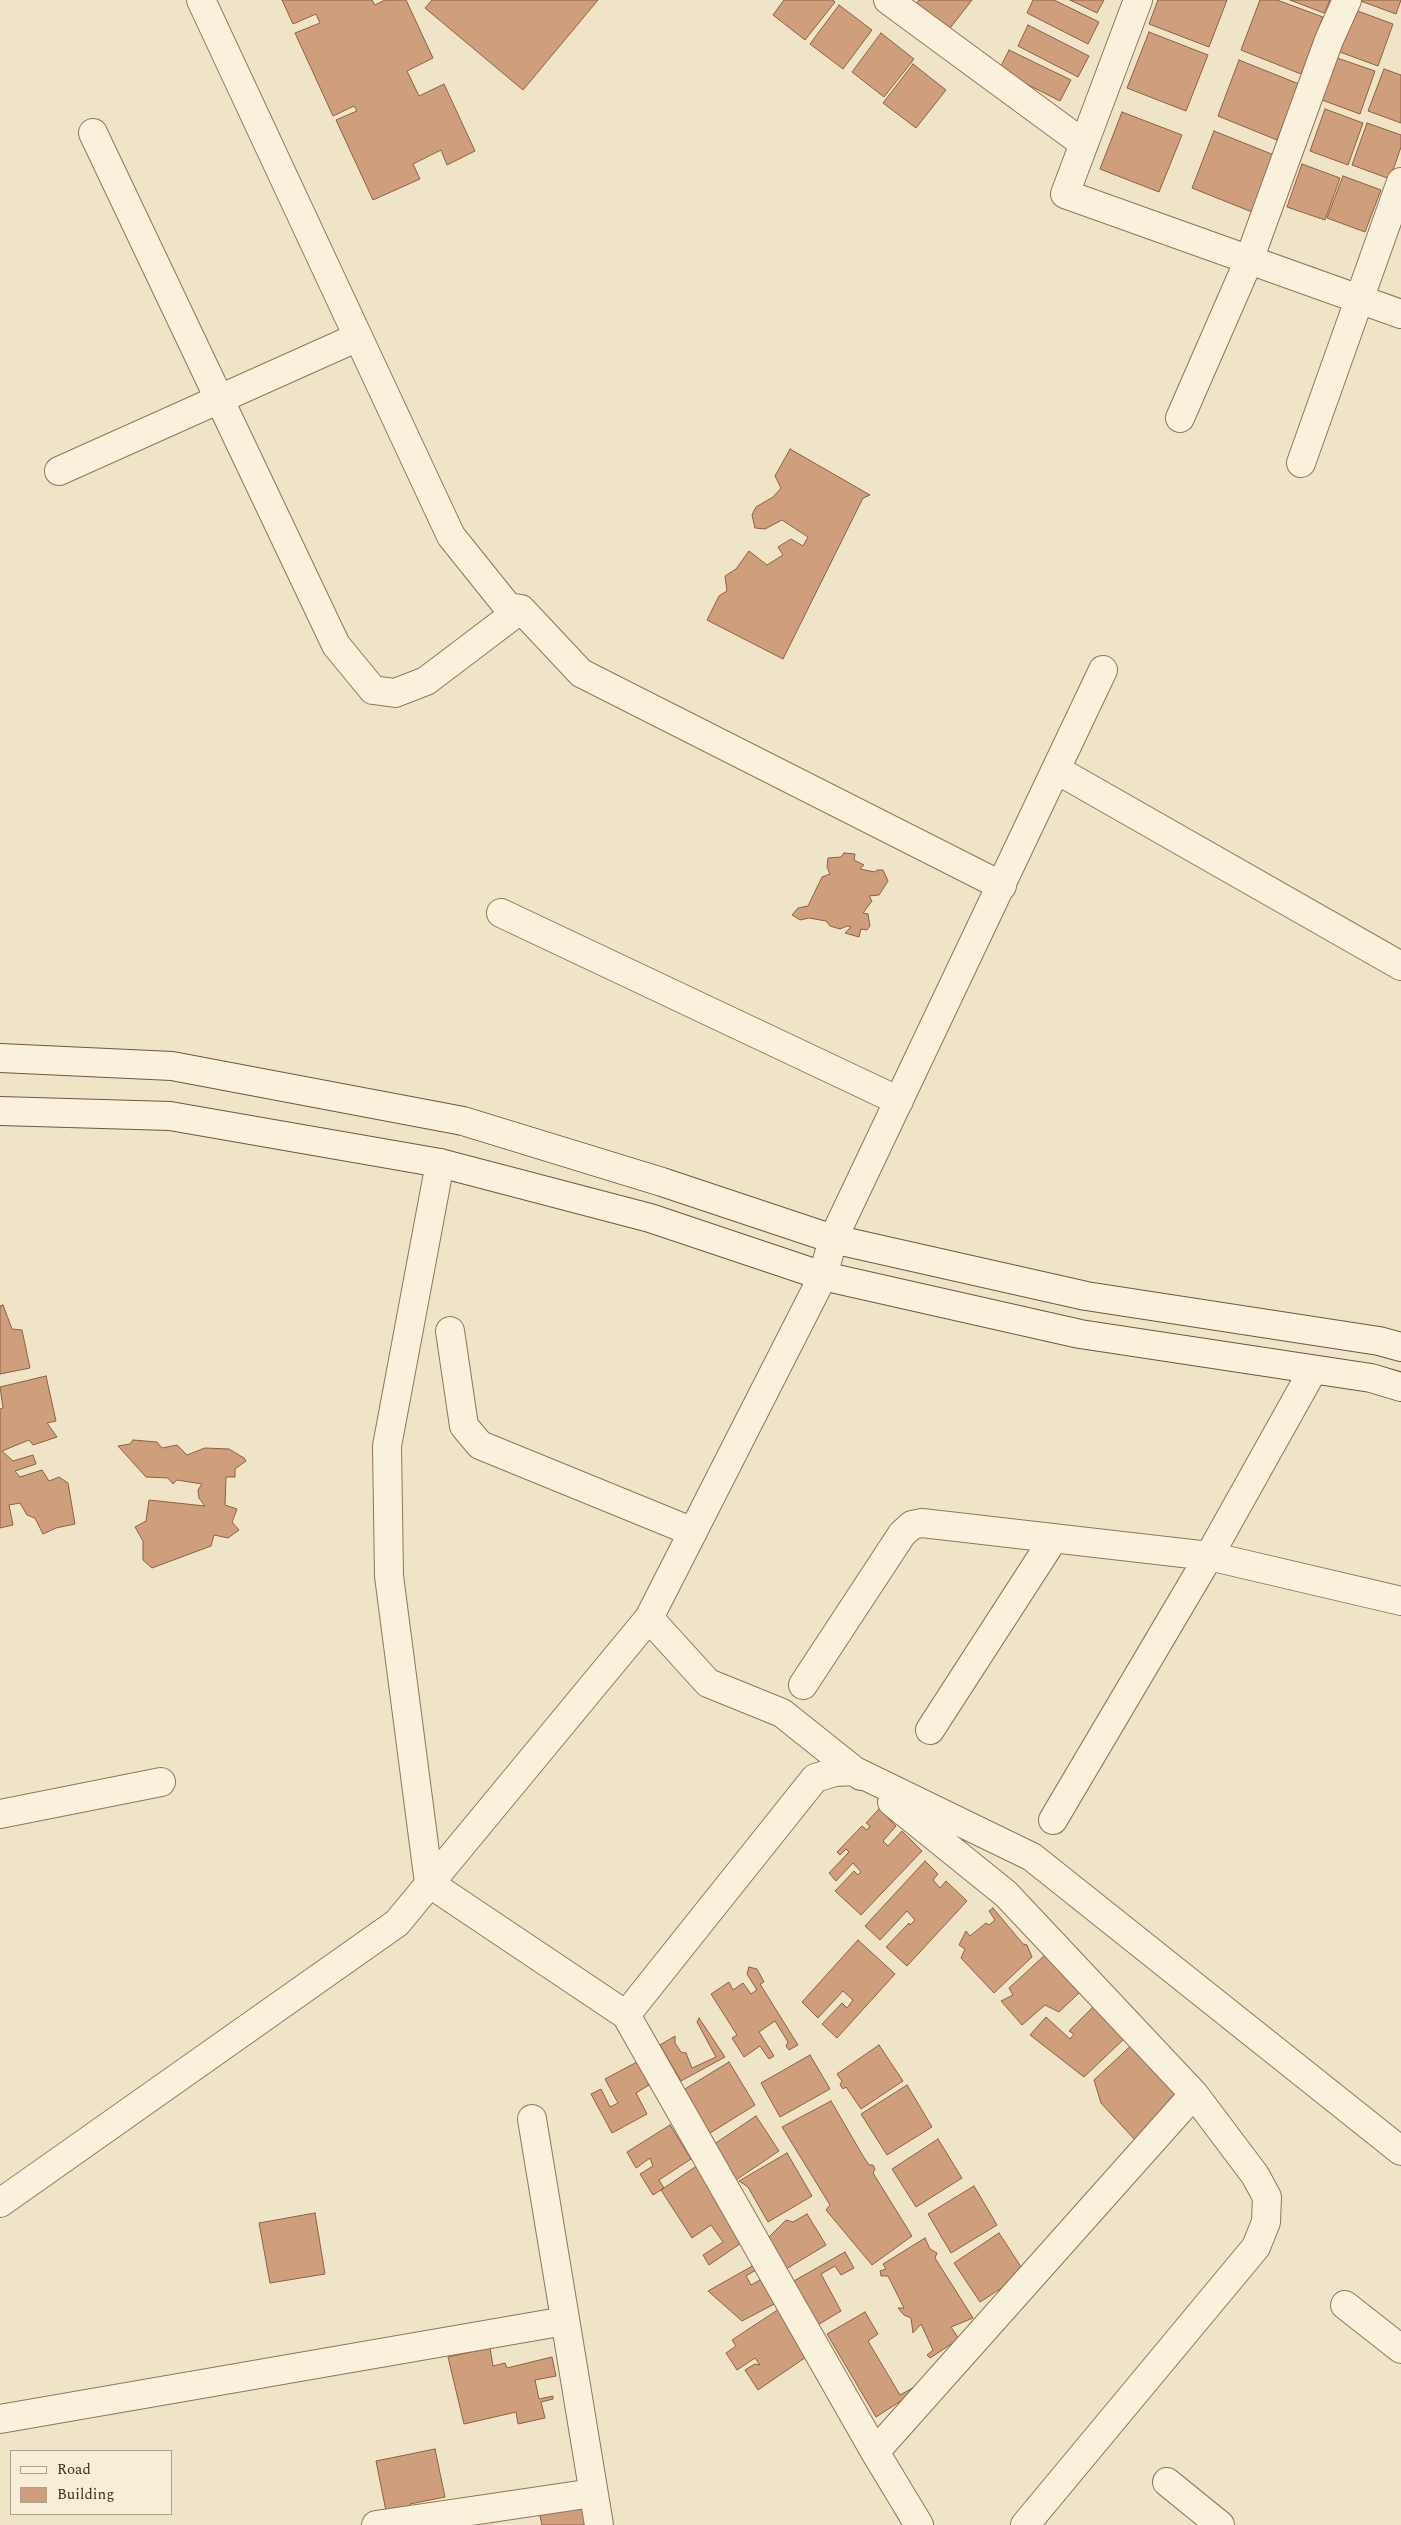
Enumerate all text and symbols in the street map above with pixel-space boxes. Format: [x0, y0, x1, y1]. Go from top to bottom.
legend [10, 2450, 172, 2515]
text: Road [57, 2458, 91, 2481]
text: Building [57, 2483, 114, 2506]

